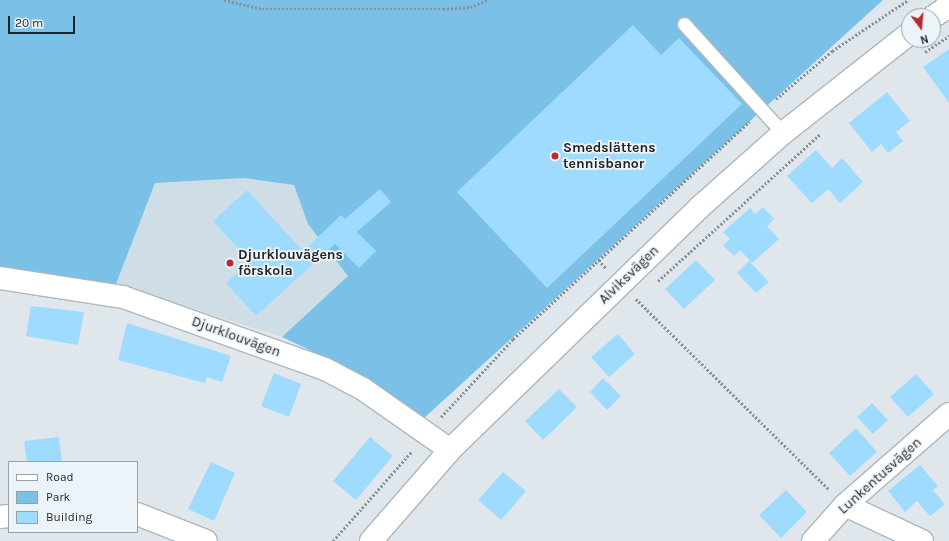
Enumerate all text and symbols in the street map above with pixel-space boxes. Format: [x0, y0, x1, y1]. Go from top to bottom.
scale bar [10, 8, 77, 34]
north arrow [901, 8, 941, 48]
text: 20 m [15, 16, 43, 30]
text: N [919, 32, 930, 46]
place label: Smedslättens tennisbanor [563, 140, 656, 172]
marker: Smedslättens tennisbanor [550, 151, 560, 161]
street label: Alviksvägen [596, 242, 662, 308]
place label: Djurklouvägens förskola [238, 247, 343, 280]
marker: Djurklouvägens förskola [225, 258, 235, 268]
street label: Djurklouvägen [189, 313, 283, 361]
street label: Lunkentusvägen [835, 434, 925, 518]
legend [8, 461, 138, 533]
text: Road [46, 470, 74, 484]
text: Park [46, 490, 70, 504]
text: Building [46, 510, 92, 524]

